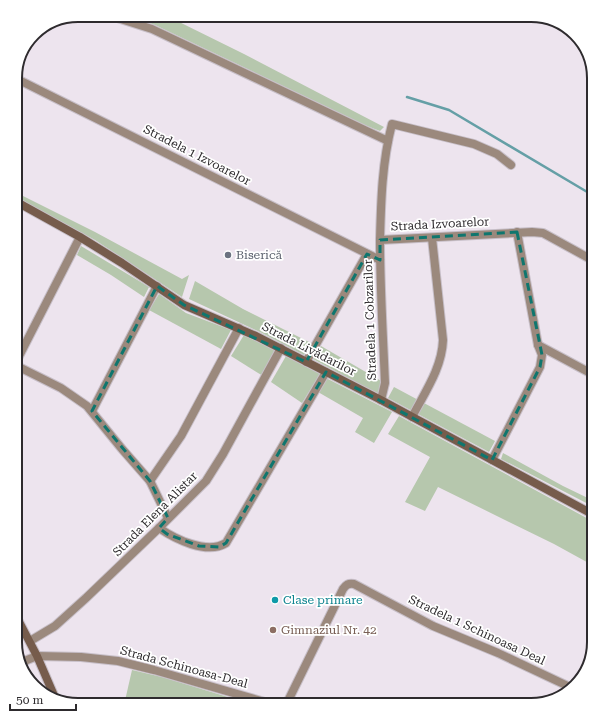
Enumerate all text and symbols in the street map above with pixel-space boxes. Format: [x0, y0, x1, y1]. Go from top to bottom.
street label: Stradela 1 Izvoarelor [141, 122, 253, 188]
street label: Strada Izvoarelor [391, 214, 490, 234]
place label: Biserică [236, 248, 283, 262]
marker: Biserică [223, 250, 233, 260]
street label: Stradela 1 Cobzarilor [361, 259, 379, 381]
street label: Strada Livădarilor [260, 319, 358, 379]
street label: Strada Elena Alistar [110, 469, 200, 559]
street label: Stradela 1 Schinoasa Deal [407, 592, 548, 668]
place label: Clase primare [283, 593, 363, 607]
marker: Clase primare [270, 595, 280, 605]
place label: Gimnaziul Nr. 42 [281, 623, 377, 637]
marker: Gimnaziul Nr. 42 [268, 625, 278, 635]
street label: Strada Schinoasa-Deal [119, 643, 249, 691]
scale bar [10, 686, 76, 712]
text: 50 m [16, 693, 43, 707]

